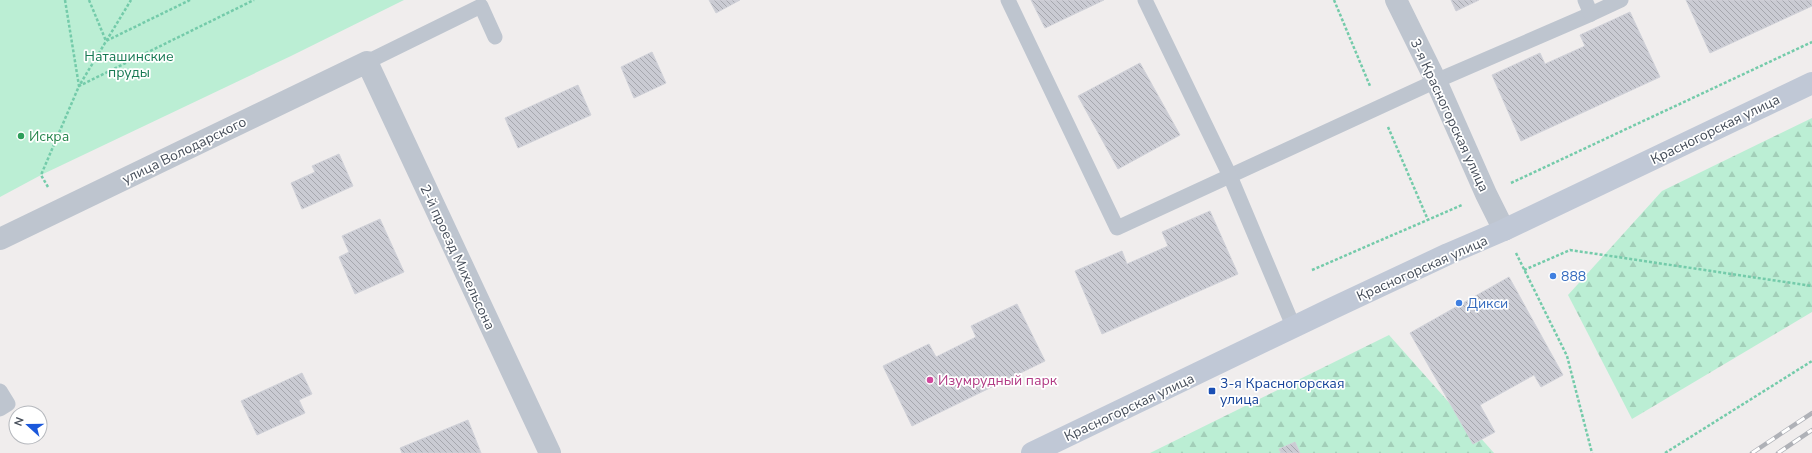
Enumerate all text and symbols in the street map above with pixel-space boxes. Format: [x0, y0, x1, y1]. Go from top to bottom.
street label: 3-я Красногорская улица [1406, 35, 1493, 195]
park label: Наташинские пруды [84, 47, 174, 82]
street label: Красногорская улица [1647, 90, 1783, 169]
street label: улица Володарского [119, 112, 250, 189]
place label: Искра [29, 127, 69, 146]
marker: Искра [16, 131, 26, 141]
street label: 2-й проезд Михельсона [416, 182, 500, 333]
street label: Красногорская улица [1354, 231, 1491, 306]
place label: 888 [1561, 267, 1586, 286]
marker: 888 [1548, 271, 1558, 281]
place label: Дикси [1467, 294, 1508, 313]
marker: Дикси [1454, 298, 1464, 308]
street label: Красногорская улица [1061, 369, 1197, 446]
place label: Изумрудный парк [938, 371, 1058, 390]
place label: 3-я Красногорская улица [1220, 374, 1344, 409]
marker: Изумрудный парк [925, 375, 935, 385]
marker: 3-я Красногорская улица [1207, 386, 1217, 396]
north arrow [8, 405, 48, 445]
text: N [11, 415, 28, 428]

